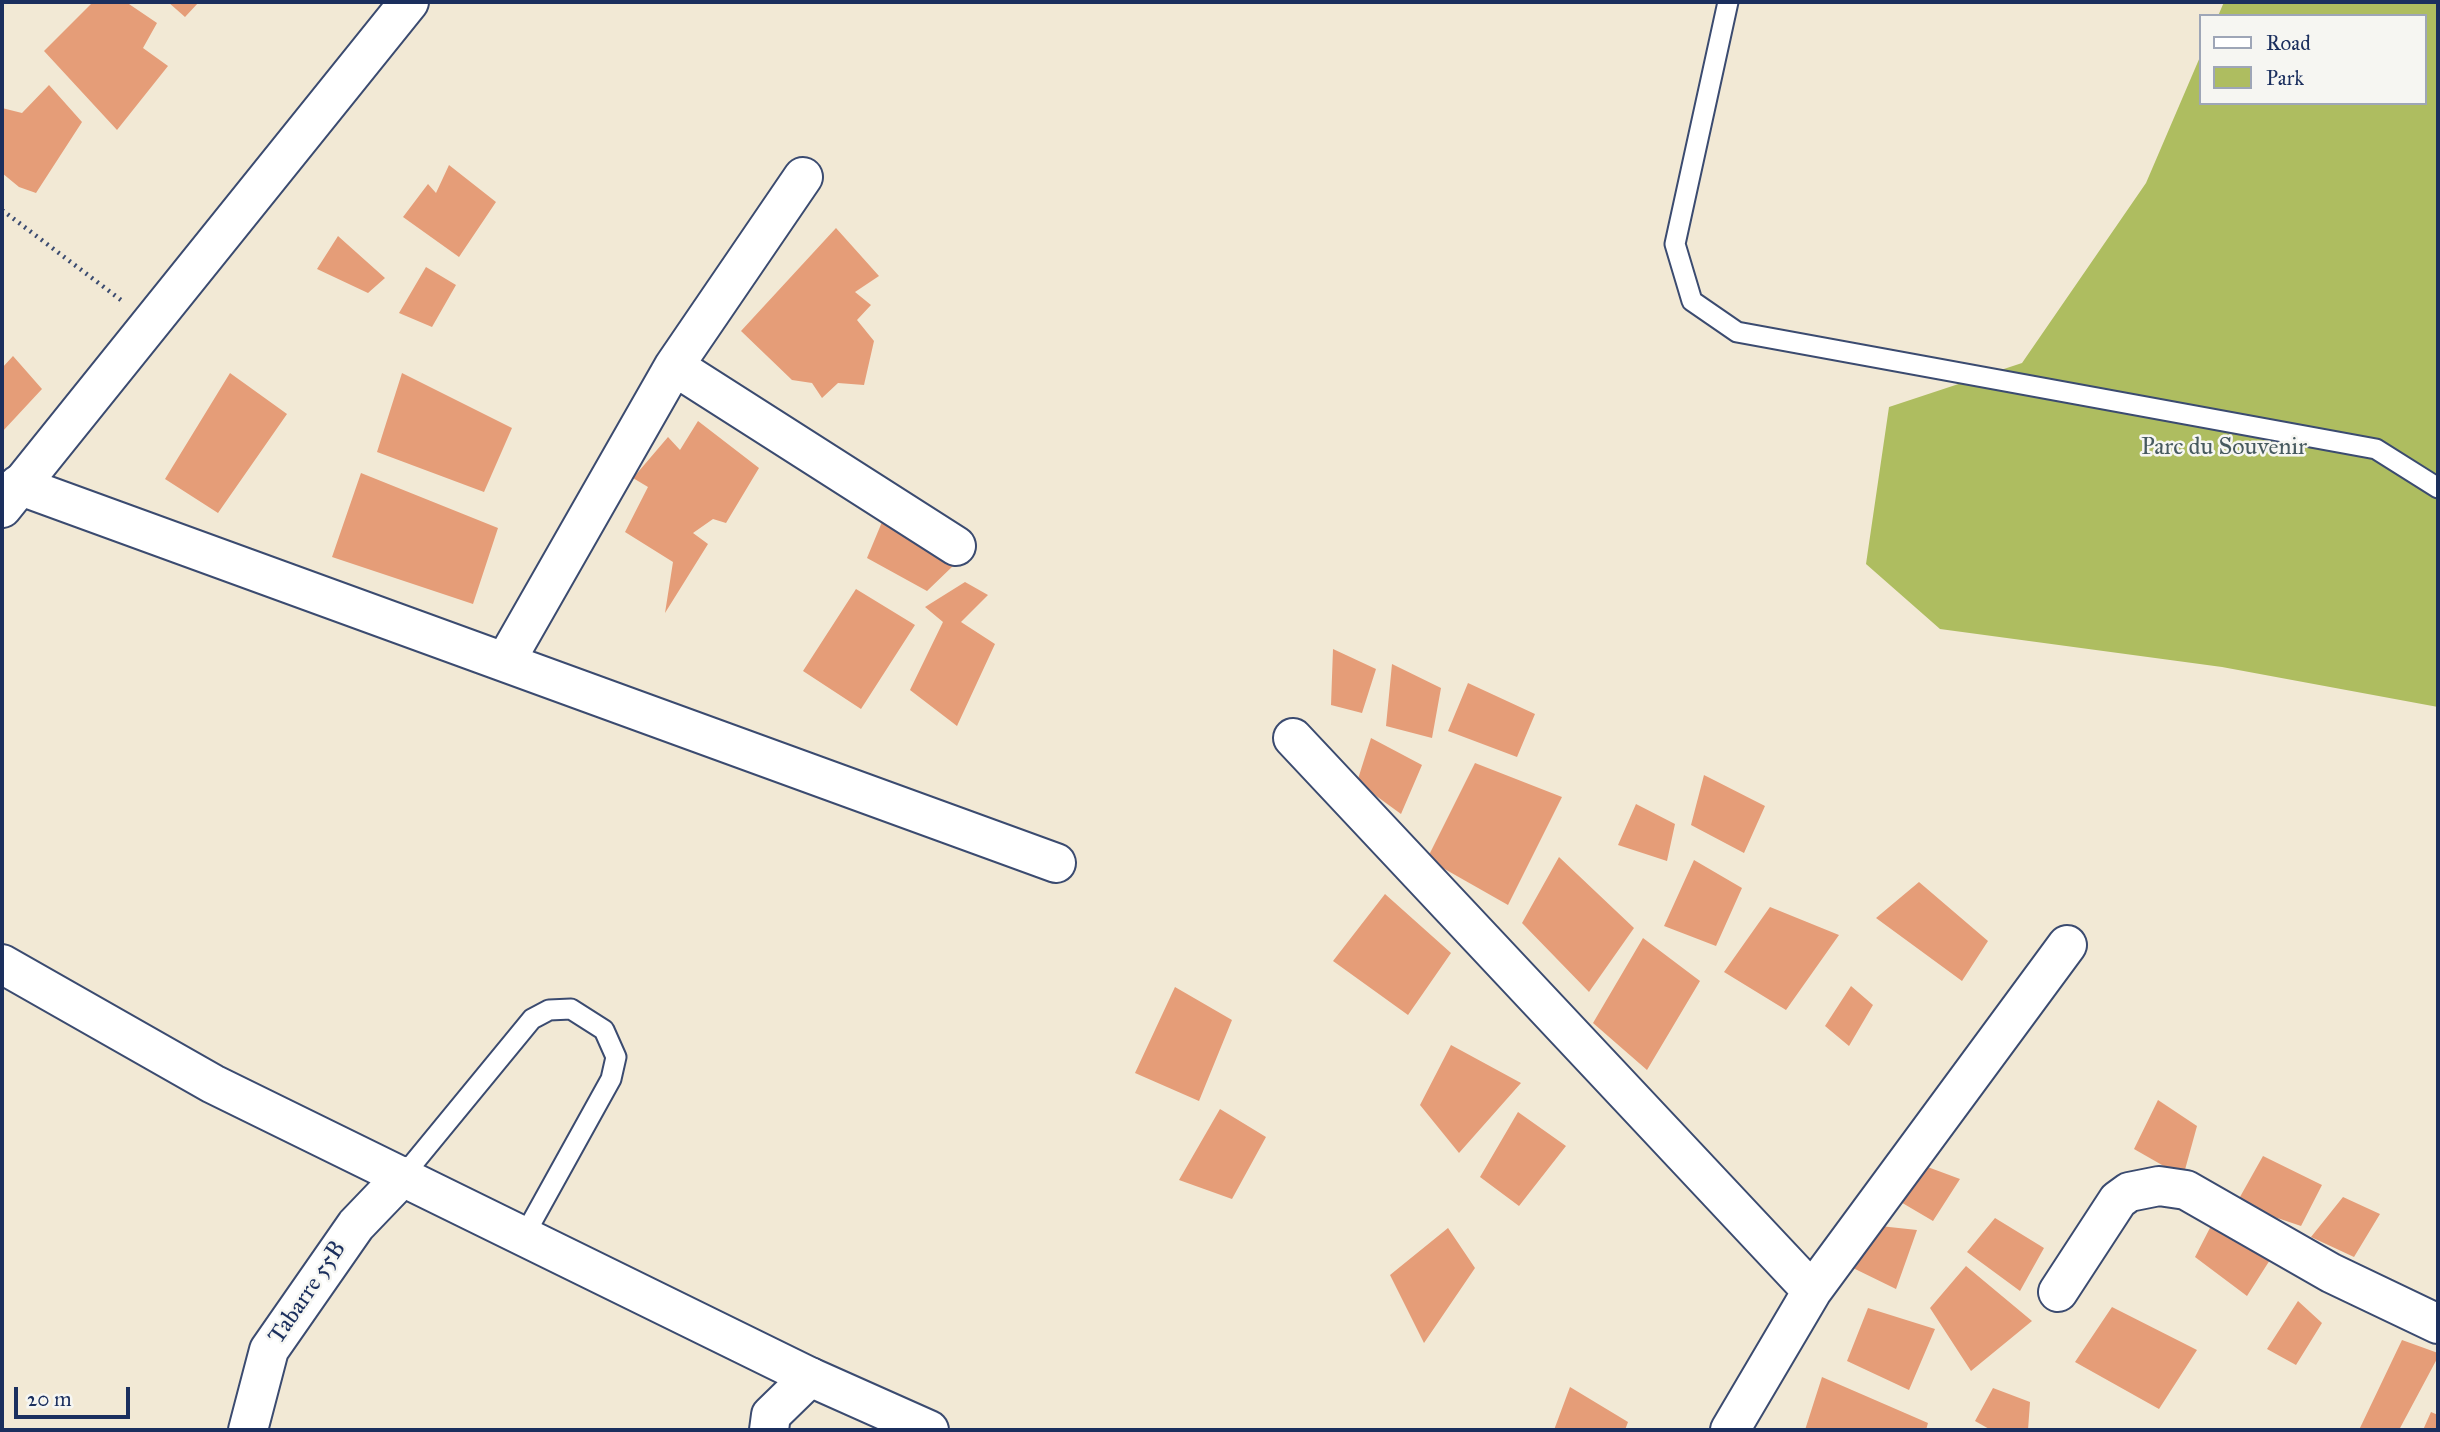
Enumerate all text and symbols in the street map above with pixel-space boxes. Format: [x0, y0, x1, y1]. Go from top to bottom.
legend [2198, 14, 2426, 105]
text: Road [2266, 30, 2311, 56]
text: Park [2266, 65, 2304, 91]
park label: Parc du Souvenir [2141, 434, 2307, 462]
street label: Tabarre 55B [263, 1236, 353, 1350]
scale bar [18, 1372, 133, 1416]
text: 20 m [27, 1386, 72, 1412]

